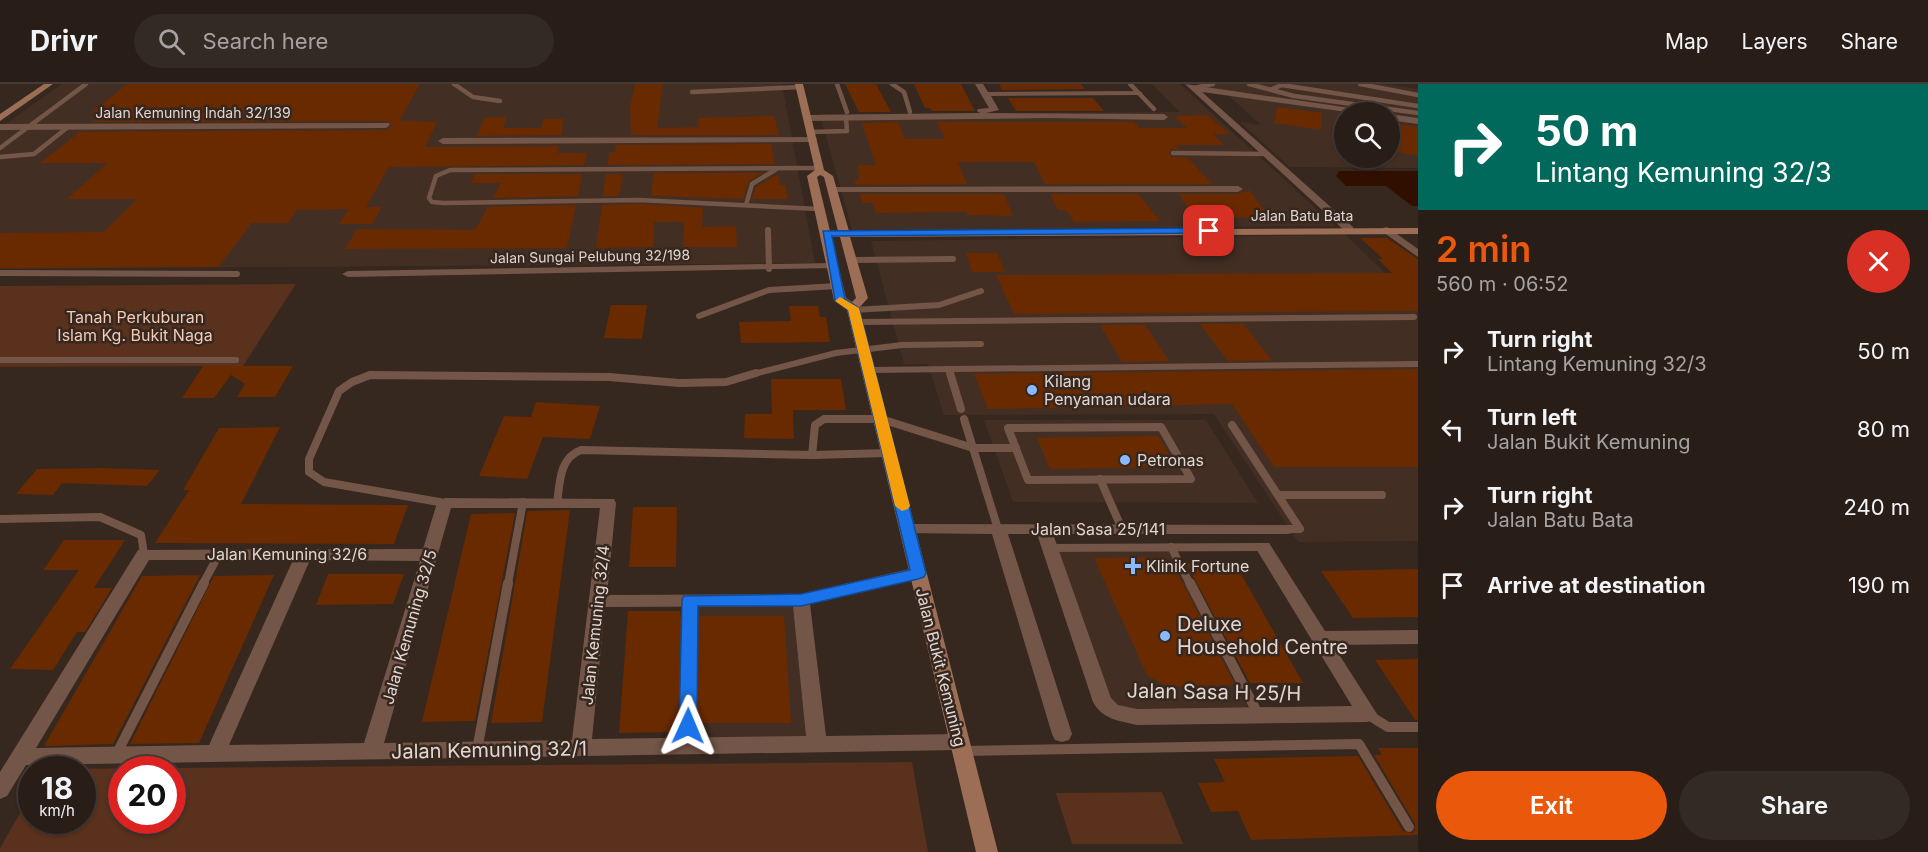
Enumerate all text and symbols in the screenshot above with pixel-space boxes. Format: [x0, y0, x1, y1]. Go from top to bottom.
search box [134, 14, 554, 68]
text: Drivr [30, 24, 98, 58]
icon: search [155, 25, 188, 58]
text: Search here [203, 28, 328, 54]
text: Map [1665, 29, 1709, 54]
text: Layers [1742, 29, 1808, 54]
text: Share [1841, 29, 1898, 54]
map controls [1334, 102, 1400, 168]
button: search [1334, 102, 1400, 168]
street label: Jalan Kemuning Indah 32/139 [95, 104, 291, 121]
text: 50 m [1535, 105, 1638, 156]
icon: right [1436, 108, 1514, 186]
text: Lintang Kemuning 32/3 [1535, 156, 1832, 189]
pin [1183, 205, 1234, 256]
street label: Jalan Batu Bata [1251, 207, 1353, 224]
icon: arrive [1192, 214, 1225, 247]
text: 2 min [1436, 227, 1531, 271]
button: close [1847, 230, 1910, 293]
street label: Jalan Sungai Pelubung 32/198 [490, 246, 690, 266]
text: 560 m · 06:52 [1436, 272, 1568, 296]
park label: Tanah Perkuburan Islam Kg. Bukit Naga [57, 307, 213, 345]
text: Turn right [1487, 326, 1593, 352]
icon: right [1436, 335, 1469, 368]
text: 50 m [1857, 338, 1910, 364]
text: Lintang Kemuning 32/3 [1487, 352, 1707, 376]
place label: Kilang Penyaman udara [1044, 371, 1171, 409]
marker: Kilang Penyaman udara [1025, 383, 1039, 397]
text: Turn left [1487, 404, 1577, 430]
icon: left [1436, 413, 1469, 446]
text: 80 m [1857, 416, 1910, 442]
text: Jalan Bukit Kemuning [1487, 430, 1690, 454]
place label: Petronas [1137, 450, 1204, 470]
marker: Petronas [1118, 453, 1132, 467]
text: Turn right [1487, 482, 1593, 508]
icon: right [1436, 491, 1469, 524]
text: 240 m [1843, 494, 1910, 520]
text: Jalan Batu Bata [1487, 508, 1634, 532]
street label: Jalan Sasa 25/141 [1031, 519, 1165, 539]
street label: Jalan Kemuning 32/6 [207, 544, 367, 564]
street label: Jalan Kemuning 32/4 [577, 544, 613, 706]
street label: Jalan Kemuning 32/5 [377, 547, 441, 707]
place label: Klinik Fortune [1146, 556, 1249, 576]
marker: Klinik Fortune [1124, 557, 1142, 575]
icon: arrive [1436, 569, 1469, 602]
text: Arrive at destination [1487, 572, 1706, 598]
text: 190 m [1848, 572, 1910, 598]
street label: Jalan Bukit Kemuning [912, 586, 970, 748]
place label: Deluxe Household Centre [1177, 612, 1348, 659]
marker: Deluxe Household Centre [1158, 629, 1172, 643]
street label: Jalan Sasa H 25/H [1127, 678, 1301, 706]
position arrow [656, 694, 720, 758]
street label: Jalan Kemuning 32/1 [391, 736, 587, 764]
speed limit sign: 20 [108, 756, 186, 834]
text: 18 [41, 770, 73, 806]
button: Exit [1436, 771, 1667, 840]
button: Share [1679, 771, 1910, 840]
text: km/h [39, 801, 75, 820]

